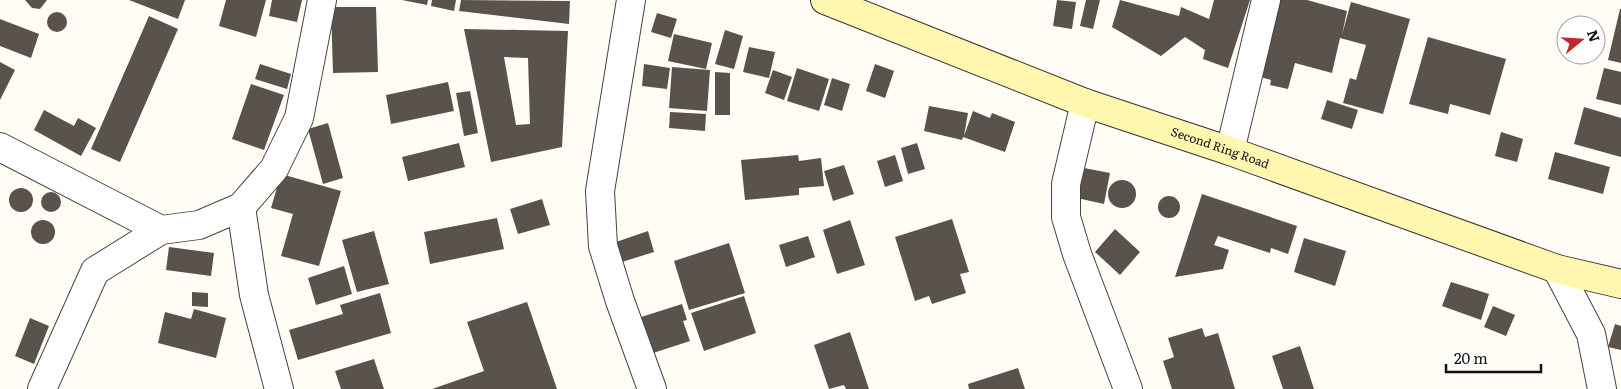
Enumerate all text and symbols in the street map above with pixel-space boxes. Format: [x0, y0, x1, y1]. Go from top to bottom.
north arrow [1556, 15, 1606, 65]
text: N [1583, 27, 1606, 45]
street label: Second Ring Road [1169, 122, 1273, 173]
scale bar [1446, 342, 1541, 374]
text: 20 m [1454, 346, 1488, 369]

